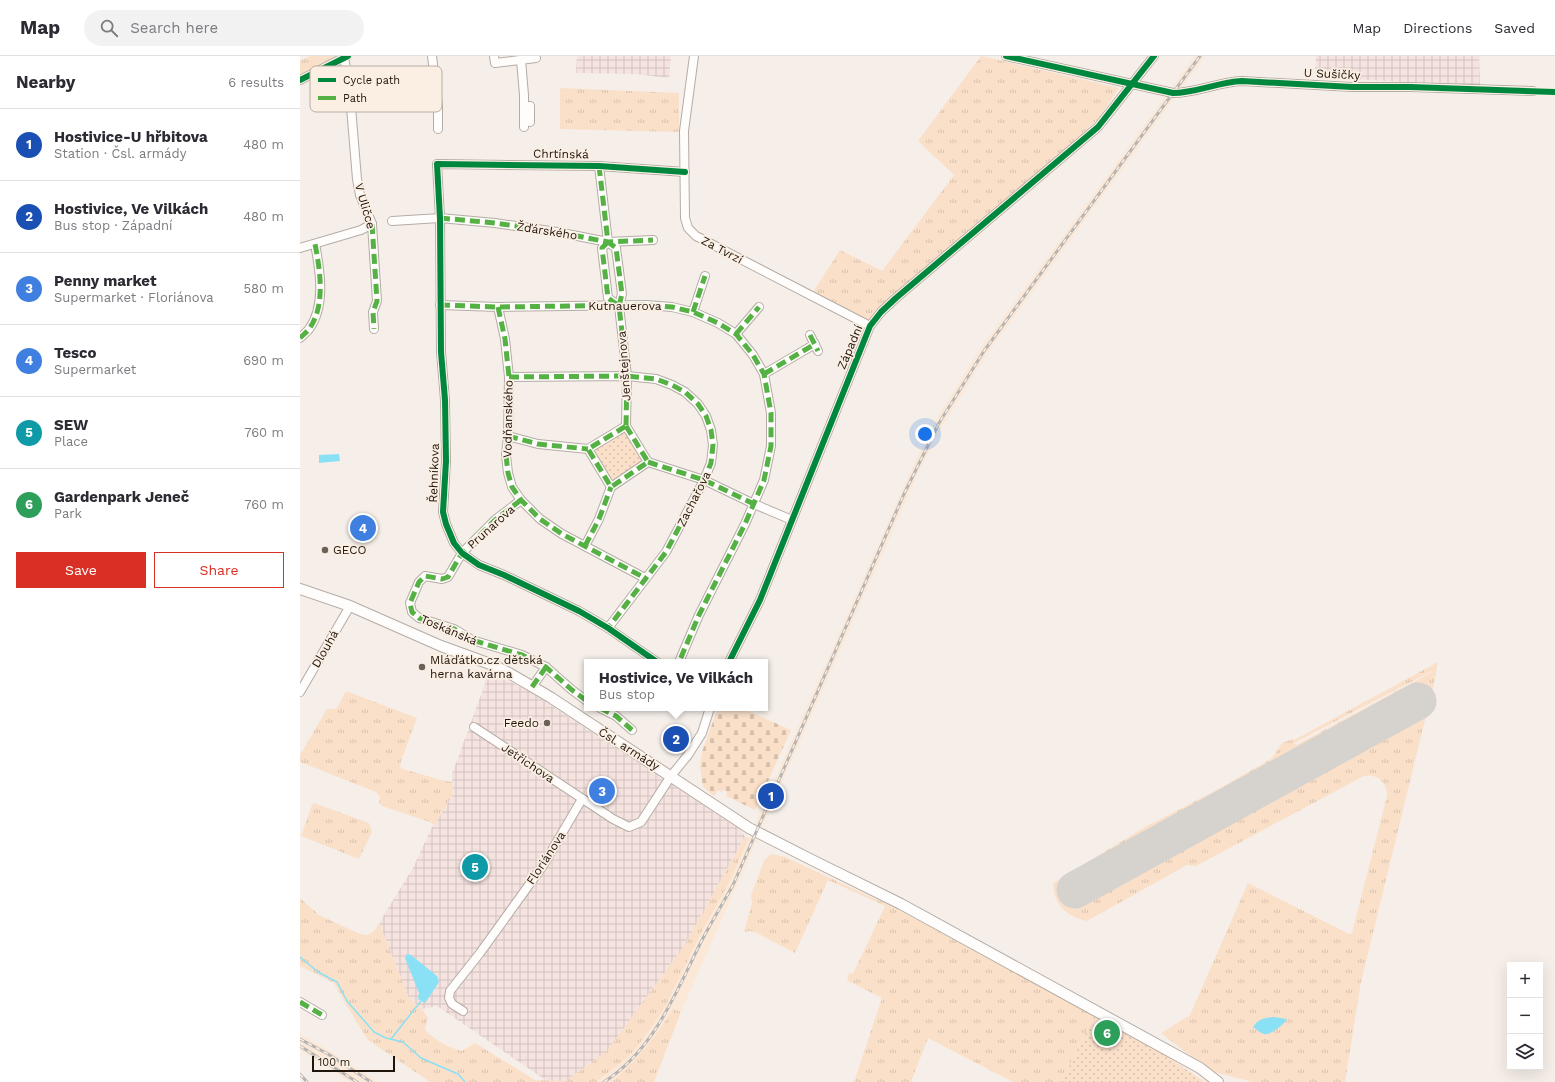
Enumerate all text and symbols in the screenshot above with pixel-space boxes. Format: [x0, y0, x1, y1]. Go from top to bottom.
search box [84, 10, 364, 46]
text: Map [20, 16, 60, 39]
icon: search [98, 17, 120, 39]
text: Search here [130, 19, 218, 37]
text: Map [1353, 20, 1381, 36]
text: Directions [1403, 20, 1472, 36]
text: Saved [1494, 20, 1535, 36]
legend [310, 66, 442, 112]
street label: U Sušičky [1303, 66, 1362, 83]
text: Nearby [16, 72, 75, 92]
text: Cycle path [343, 74, 400, 87]
text: 6 results [228, 75, 284, 90]
text: Path [343, 92, 367, 105]
text: Hostivice-U hřbitova [54, 128, 208, 146]
text: 1 [26, 137, 32, 152]
text: 480 m [243, 137, 284, 152]
text: Station · Čsl. armády [54, 146, 186, 161]
street label: Chrtínská [533, 147, 589, 161]
street label: V Uličce [352, 181, 378, 231]
text: Hostivice, Ve Vilkách [54, 200, 208, 218]
text: 2 [25, 209, 33, 224]
text: 480 m [243, 209, 284, 224]
text: Bus stop · Západní [54, 218, 173, 233]
street label: Žďárského [516, 219, 578, 243]
street label: Za Tvrzí [699, 233, 745, 267]
text: Penny market [54, 272, 156, 290]
text: 3 [25, 281, 33, 296]
text: 580 m [244, 281, 284, 296]
text: Supermarket · Floriánova [54, 290, 214, 305]
street label: Kutnauerova [588, 299, 662, 313]
street label: Západní [834, 323, 866, 371]
street label: Jenštejnova [615, 330, 633, 401]
text: Tesco [54, 344, 97, 362]
text: 4 [25, 353, 33, 368]
text: 690 m [243, 353, 284, 368]
text: Supermarket [54, 362, 136, 377]
street label: Vodňanského [500, 380, 516, 458]
text: SEW [54, 416, 88, 434]
your location [915, 424, 935, 444]
text: 5 [25, 425, 33, 440]
text: 760 m [244, 425, 284, 440]
text: Place [54, 434, 88, 449]
street label: Řehníkova [426, 443, 442, 503]
street label: Zachařova [674, 469, 714, 529]
text: Gardenpark Jeneč [54, 488, 189, 506]
text: 6 [25, 497, 33, 512]
text: 760 m [244, 497, 284, 512]
street label: Prunarova [465, 502, 518, 552]
text: Park [54, 506, 82, 521]
pin: 4 [350, 513, 376, 543]
place label: GECO [333, 543, 366, 557]
marker: GECO [320, 545, 330, 555]
button: Save [16, 552, 146, 588]
button: Share [154, 552, 284, 588]
street label: Toskánská [419, 612, 480, 648]
street label: Dlouhá [309, 628, 341, 670]
place label: Mláďátko.cz dětská herna kavárna [430, 653, 543, 681]
popup [584, 659, 768, 711]
marker: Mláďátko.cz dětská herna kavárna [417, 662, 427, 672]
text: Hostivice, Ve Vilkách [599, 669, 753, 687]
text: Bus stop [599, 687, 655, 702]
place label: Feedo [504, 716, 539, 730]
marker: Feedo [542, 718, 552, 728]
pin: 2 [663, 724, 689, 754]
street label: Čsl. armády [596, 725, 663, 774]
street label: Jetřichova [499, 740, 557, 786]
pin: 3 [589, 776, 615, 806]
pin: 1 [758, 781, 784, 811]
street label: Floriánova [524, 829, 568, 887]
pin: 5 [462, 852, 488, 882]
map controls [1507, 962, 1543, 1070]
button: + [1507, 962, 1543, 998]
button: − [1507, 998, 1543, 1034]
pin: 6 [1094, 1018, 1120, 1048]
button: layers [1507, 1034, 1543, 1070]
scale bar [312, 1054, 395, 1073]
text: 100 m [318, 1056, 350, 1069]

